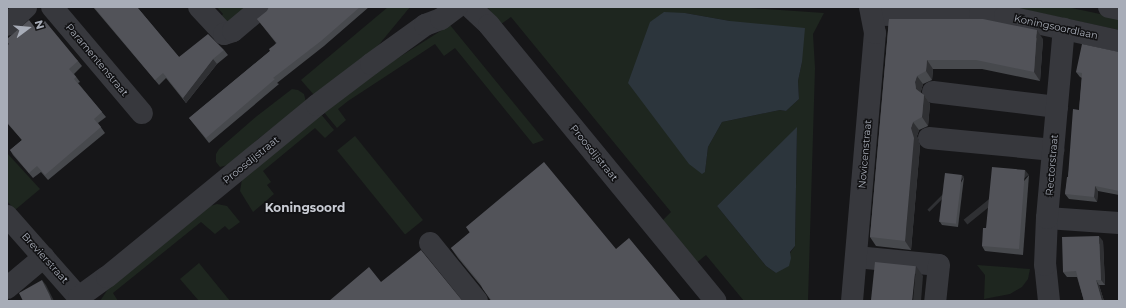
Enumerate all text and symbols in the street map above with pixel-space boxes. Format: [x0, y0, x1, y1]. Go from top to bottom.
north arrow [8, 8, 48, 48]
street label: Koningsoordlaan [1013, 12, 1099, 42]
text: N [32, 18, 47, 31]
street label: Paramentenstraat [63, 21, 131, 99]
street label: Novicenstraat [856, 119, 874, 189]
street label: Proosdijstraat [568, 122, 620, 184]
street label: Proosdijstraat [220, 134, 282, 186]
street label: Rectorstraat [1043, 134, 1061, 196]
district label: Koningsoord [265, 201, 345, 215]
street label: Brevierstraat [19, 230, 71, 286]

